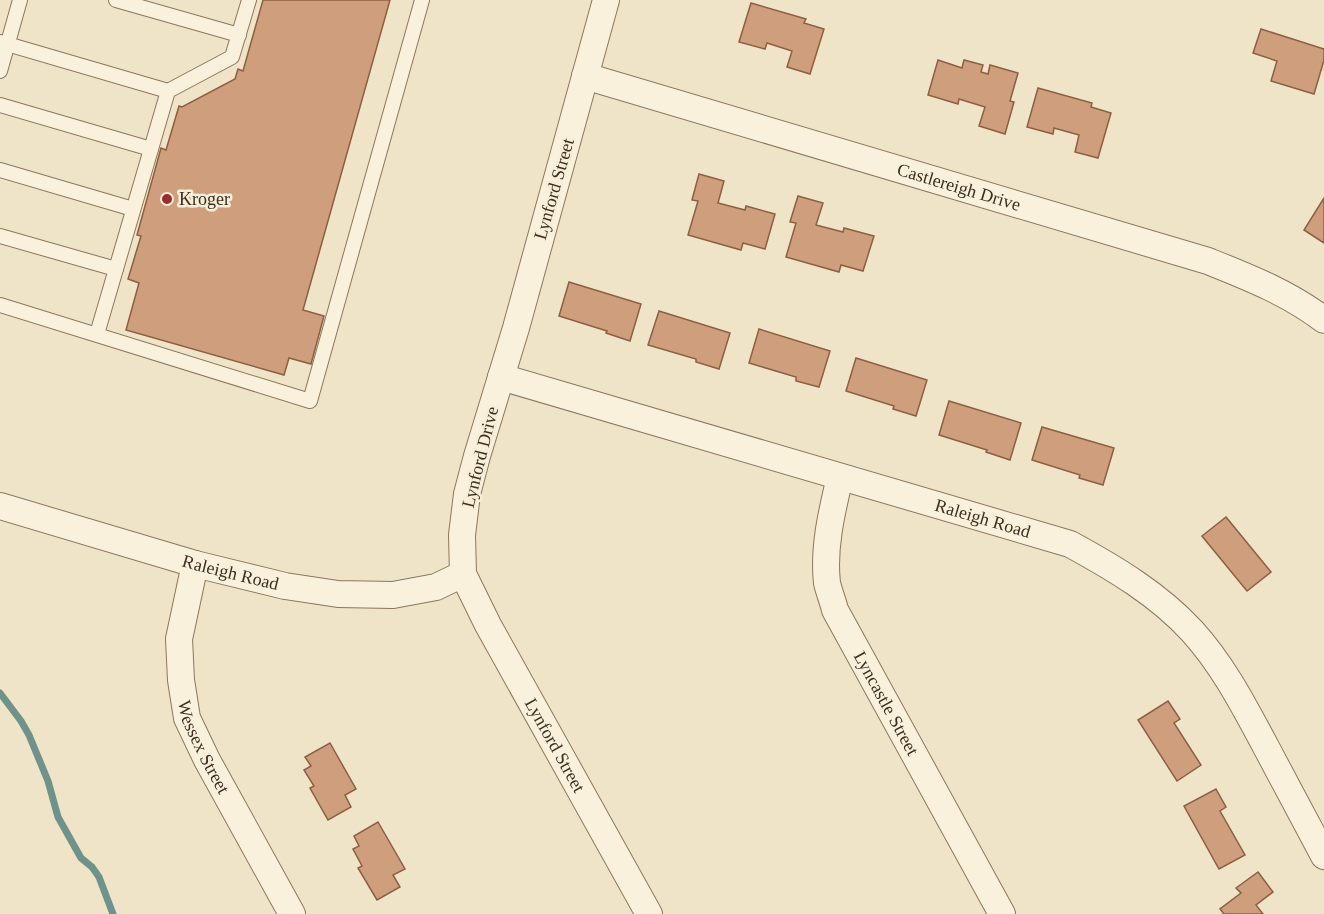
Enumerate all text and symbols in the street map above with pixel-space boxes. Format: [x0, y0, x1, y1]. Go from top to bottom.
street label: Lynford Street [530, 136, 578, 242]
street label: Castlereigh Drive [895, 159, 1023, 215]
place label: Kroger [179, 189, 230, 209]
marker: Kroger [160, 192, 174, 206]
street label: Lynford Drive [458, 404, 502, 510]
street label: Raleigh Road [933, 495, 1033, 542]
street label: Raleigh Road [180, 551, 281, 594]
street label: Lyncastle Street [850, 648, 923, 759]
street label: Lynford Street [521, 695, 589, 796]
street label: Wessex Street [174, 699, 234, 797]

